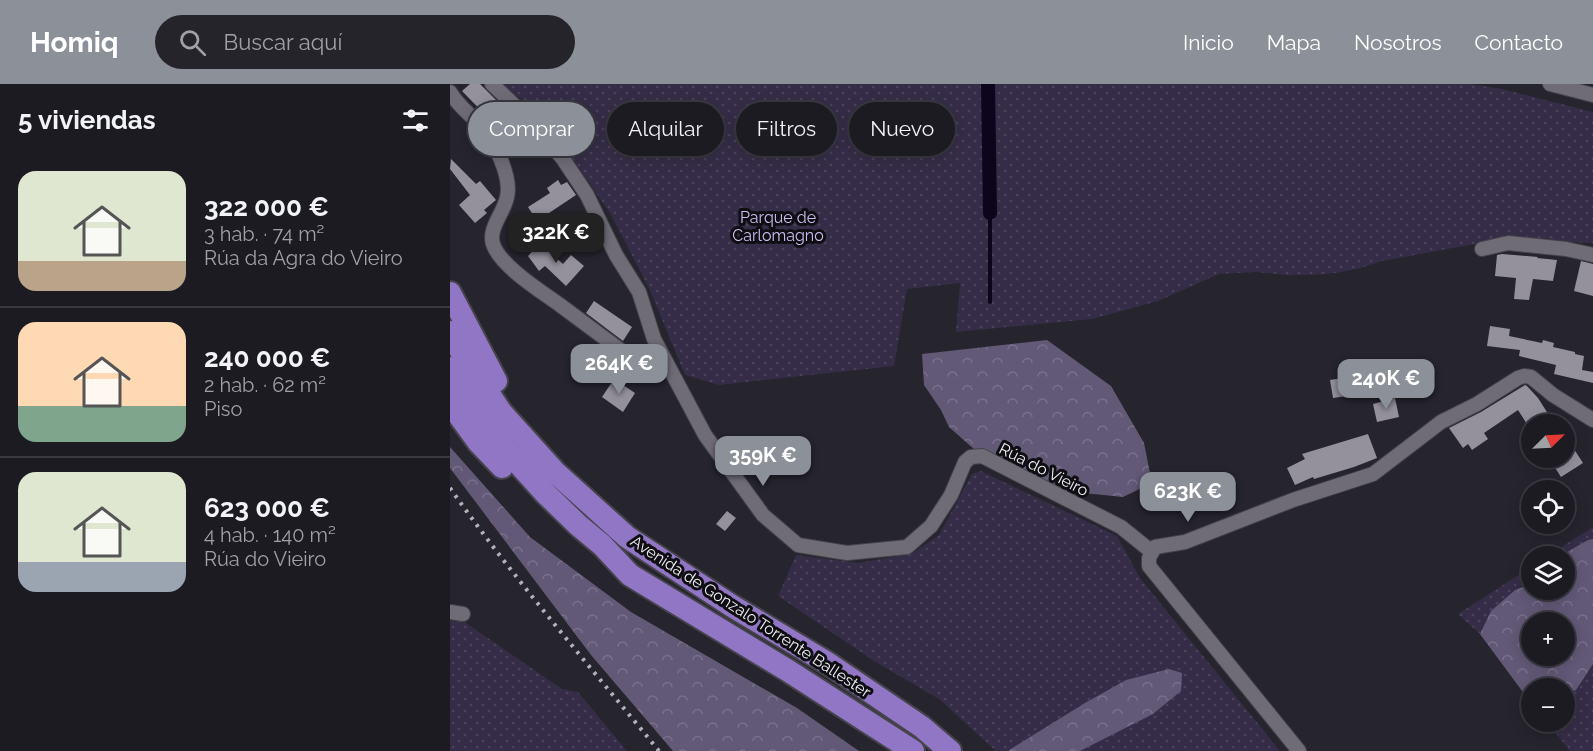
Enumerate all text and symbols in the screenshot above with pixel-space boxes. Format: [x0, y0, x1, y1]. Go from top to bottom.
search box [155, 15, 575, 69]
text: Homiq [30, 26, 119, 59]
icon: search [176, 26, 209, 59]
text: Buscar aquí [224, 29, 342, 55]
text: Inicio [1183, 30, 1234, 55]
text: Mapa [1267, 30, 1321, 55]
text: Nosotros [1354, 30, 1442, 55]
text: Contacto [1475, 30, 1563, 55]
chip: Comprar [468, 102, 595, 156]
chip: Alquilar [607, 102, 724, 156]
chip: Filtros [736, 102, 837, 156]
chip: Nuevo [849, 102, 955, 156]
icon: filters [399, 104, 432, 137]
text: 5 viviendas [18, 105, 156, 135]
text: 322 000 € [204, 192, 329, 222]
icon: home [66, 195, 138, 267]
park label: Parque de Carlomagno [732, 208, 824, 245]
pin: 322K € [507, 213, 605, 264]
text: 322K € [522, 220, 590, 244]
text: 3 hab. · 74 m² [204, 222, 324, 246]
text: Rúa da Agra do Vieiro [204, 246, 403, 270]
text: 240 000 € [204, 343, 331, 373]
pin: 264K € [570, 344, 668, 395]
icon: home [66, 346, 138, 418]
text: 264K € [585, 351, 653, 375]
pin: 240K € [1337, 359, 1435, 410]
text: 240K € [1352, 366, 1420, 390]
text: 2 hab. · 62 m² [204, 373, 326, 397]
text: Piso [204, 397, 242, 421]
north arrow [1521, 414, 1575, 468]
map controls [1521, 414, 1575, 732]
pin: 359K € [714, 436, 812, 487]
street label: Rúa do Vieiro [996, 439, 1092, 500]
text: 359K € [729, 443, 797, 467]
pin: 623K € [1139, 472, 1237, 523]
text: 623K € [1154, 479, 1222, 503]
button: locate [1521, 480, 1575, 534]
text: 623 000 € [204, 493, 330, 523]
icon: home [66, 496, 138, 568]
text: 4 hab. · 140 m² [204, 523, 336, 547]
street label: Avenida de Gonzalo Torrente Ballester [627, 532, 875, 702]
button: layers [1521, 546, 1575, 600]
text: Rúa do Vieiro [204, 547, 326, 571]
button: + [1521, 612, 1575, 666]
button: − [1521, 678, 1575, 732]

